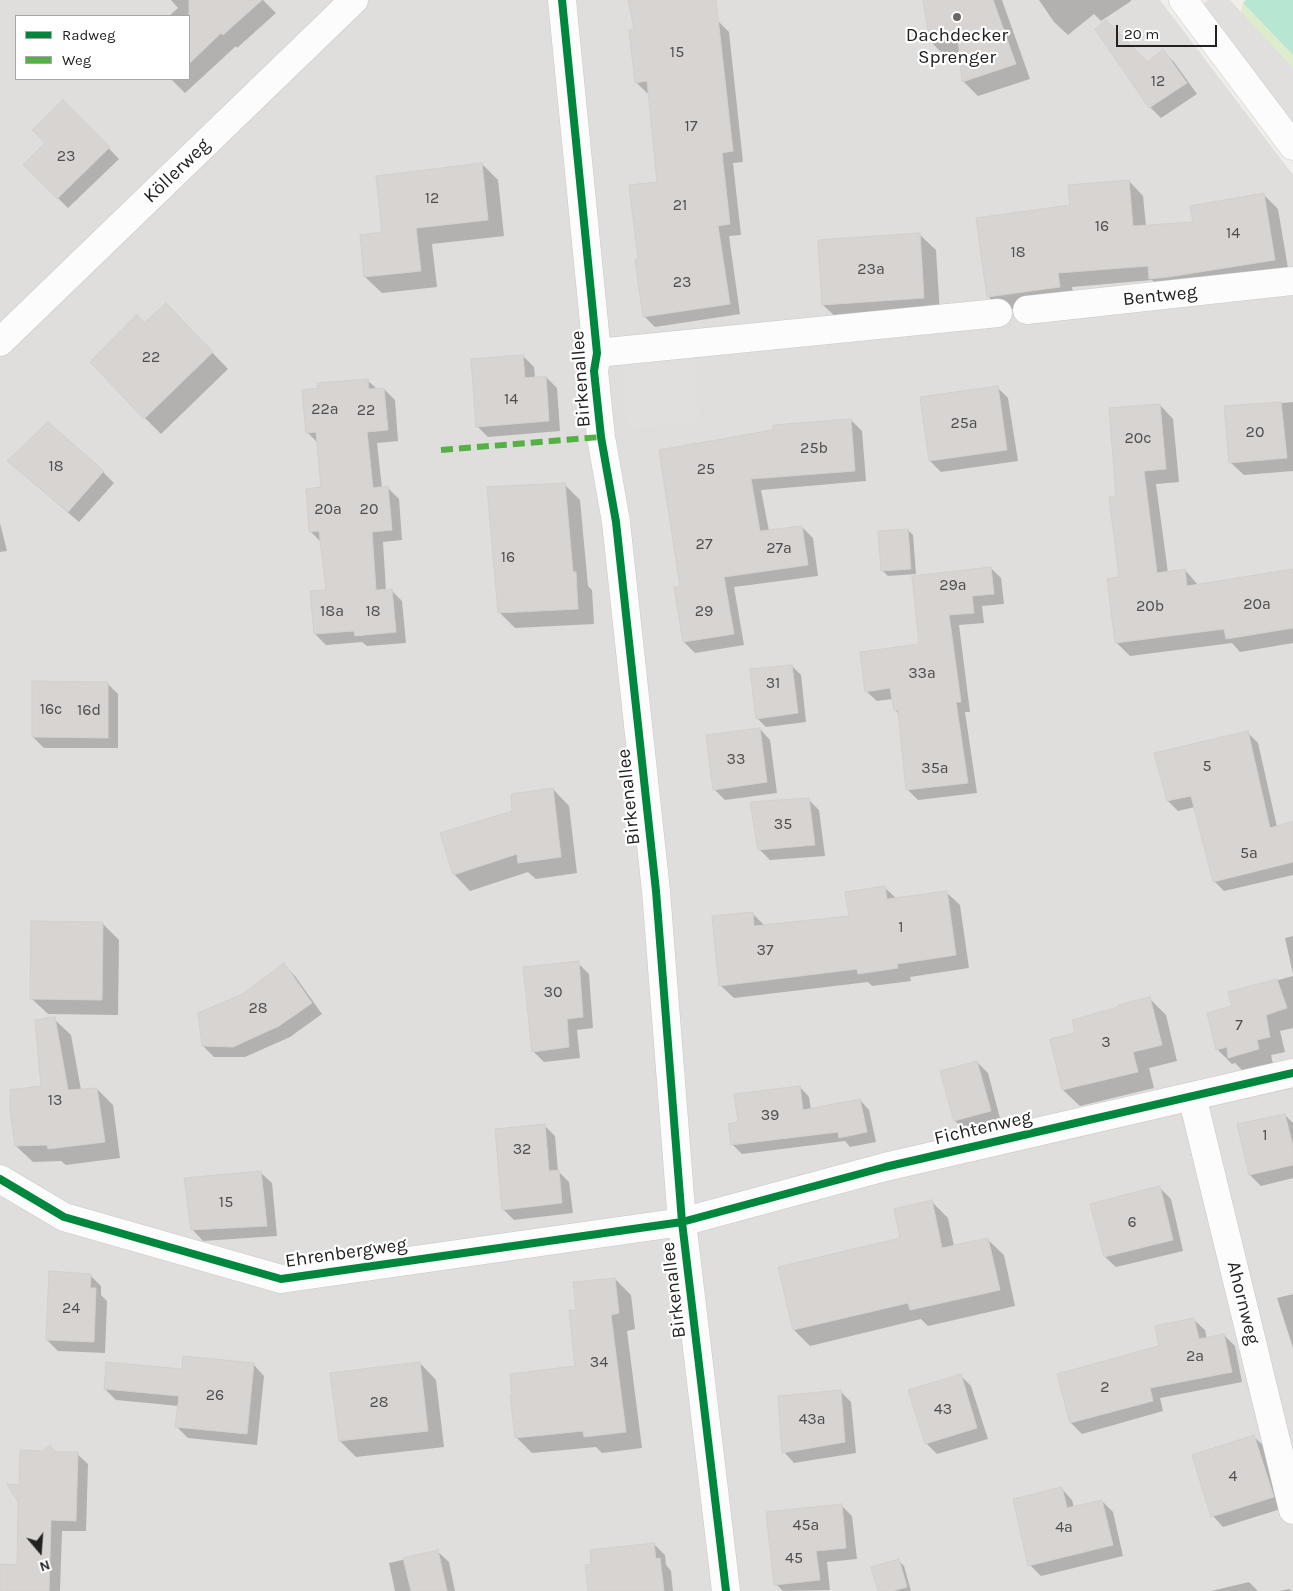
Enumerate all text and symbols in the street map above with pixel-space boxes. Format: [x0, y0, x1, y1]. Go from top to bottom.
marker: Dachdecker Sprenger [951, 11, 963, 23]
legend [15, 15, 190, 80]
scale bar [1118, 15, 1219, 47]
place label: Dachdecker Sprenger [906, 25, 1008, 69]
text: 20 m [1124, 25, 1159, 43]
text: Radweg [62, 26, 115, 44]
house number: 15 [670, 42, 684, 62]
text: Weg [62, 51, 91, 69]
house number: 12 [1151, 71, 1165, 91]
house number: 17 [685, 116, 697, 136]
street label: Köllerweg [139, 134, 215, 208]
house number: 23 [57, 146, 75, 166]
house number: 12 [425, 188, 439, 208]
house number: 21 [673, 195, 687, 215]
house number: 16 [1095, 216, 1109, 236]
house number: 14 [1226, 223, 1240, 243]
house number: 18 [1010, 242, 1026, 262]
house number: 23a [857, 259, 885, 279]
house number: 23 [673, 272, 691, 292]
street label: Bentweg [1122, 281, 1198, 311]
street label: Birkenallee [566, 330, 596, 428]
house number: 22 [142, 347, 160, 367]
house number: 14 [504, 389, 518, 409]
house number: 22a [311, 399, 339, 419]
house number: 22 [357, 400, 375, 420]
house number: 25a [950, 413, 978, 433]
house number: 20 [1246, 422, 1264, 442]
house number: 20c [1124, 428, 1152, 448]
house number: 25b [800, 438, 828, 458]
house number: 18 [48, 456, 64, 476]
house number: 25 [697, 459, 715, 479]
house number: 20a [314, 499, 342, 519]
house number: 20 [360, 499, 378, 519]
house number: 27 [696, 534, 712, 554]
house number: 27a [766, 538, 792, 558]
house number: 16 [501, 547, 515, 567]
house number: 29a [939, 575, 967, 595]
house number: 20a [1243, 594, 1271, 614]
house number: 20b [1136, 596, 1164, 616]
house number: 18a [320, 601, 344, 621]
house number: 18 [365, 601, 381, 621]
house number: 29 [695, 601, 713, 621]
house number: 33a [908, 663, 936, 683]
house number: 31 [766, 673, 780, 693]
house number: 16c [40, 699, 62, 719]
house number: 16d [77, 700, 101, 720]
street label: Birkenallee [613, 748, 645, 846]
house number: 33 [727, 749, 745, 769]
house number: 5 [1202, 756, 1212, 776]
house number: 35a [921, 758, 949, 778]
house number: 35 [774, 814, 792, 834]
house number: 5a [1240, 843, 1258, 863]
house number: 1 [898, 917, 904, 937]
house number: 37 [757, 940, 773, 960]
house number: 30 [544, 982, 562, 1002]
house number: 28 [248, 998, 268, 1018]
house number: 7 [1235, 1015, 1243, 1035]
house number: 3 [1101, 1032, 1111, 1052]
house number: 13 [48, 1090, 62, 1110]
house number: 39 [761, 1105, 779, 1125]
street label: Fichtenweg [932, 1106, 1034, 1150]
house number: 1 [1262, 1125, 1268, 1145]
house number: 32 [513, 1139, 531, 1159]
house number: 15 [219, 1192, 233, 1212]
house number: 6 [1127, 1212, 1137, 1232]
street label: Ehrenbergweg [284, 1233, 408, 1273]
street label: Birkenallee [657, 1241, 691, 1339]
street label: Ahornweg [1222, 1259, 1264, 1347]
house number: 24 [62, 1298, 80, 1318]
house number: 2a [1186, 1346, 1204, 1366]
house number: 34 [590, 1352, 608, 1372]
house number: 2 [1100, 1377, 1110, 1397]
house number: 26 [206, 1385, 224, 1405]
house number: 28 [369, 1392, 389, 1412]
house number: 43 [934, 1399, 952, 1419]
house number: 43a [798, 1409, 826, 1429]
house number: 4 [1229, 1466, 1237, 1486]
house number: 45a [793, 1515, 819, 1535]
house number: 4a [1055, 1517, 1073, 1537]
north arrow [15, 1526, 65, 1576]
house number: 45 [785, 1548, 803, 1568]
text: N [37, 1556, 52, 1575]

